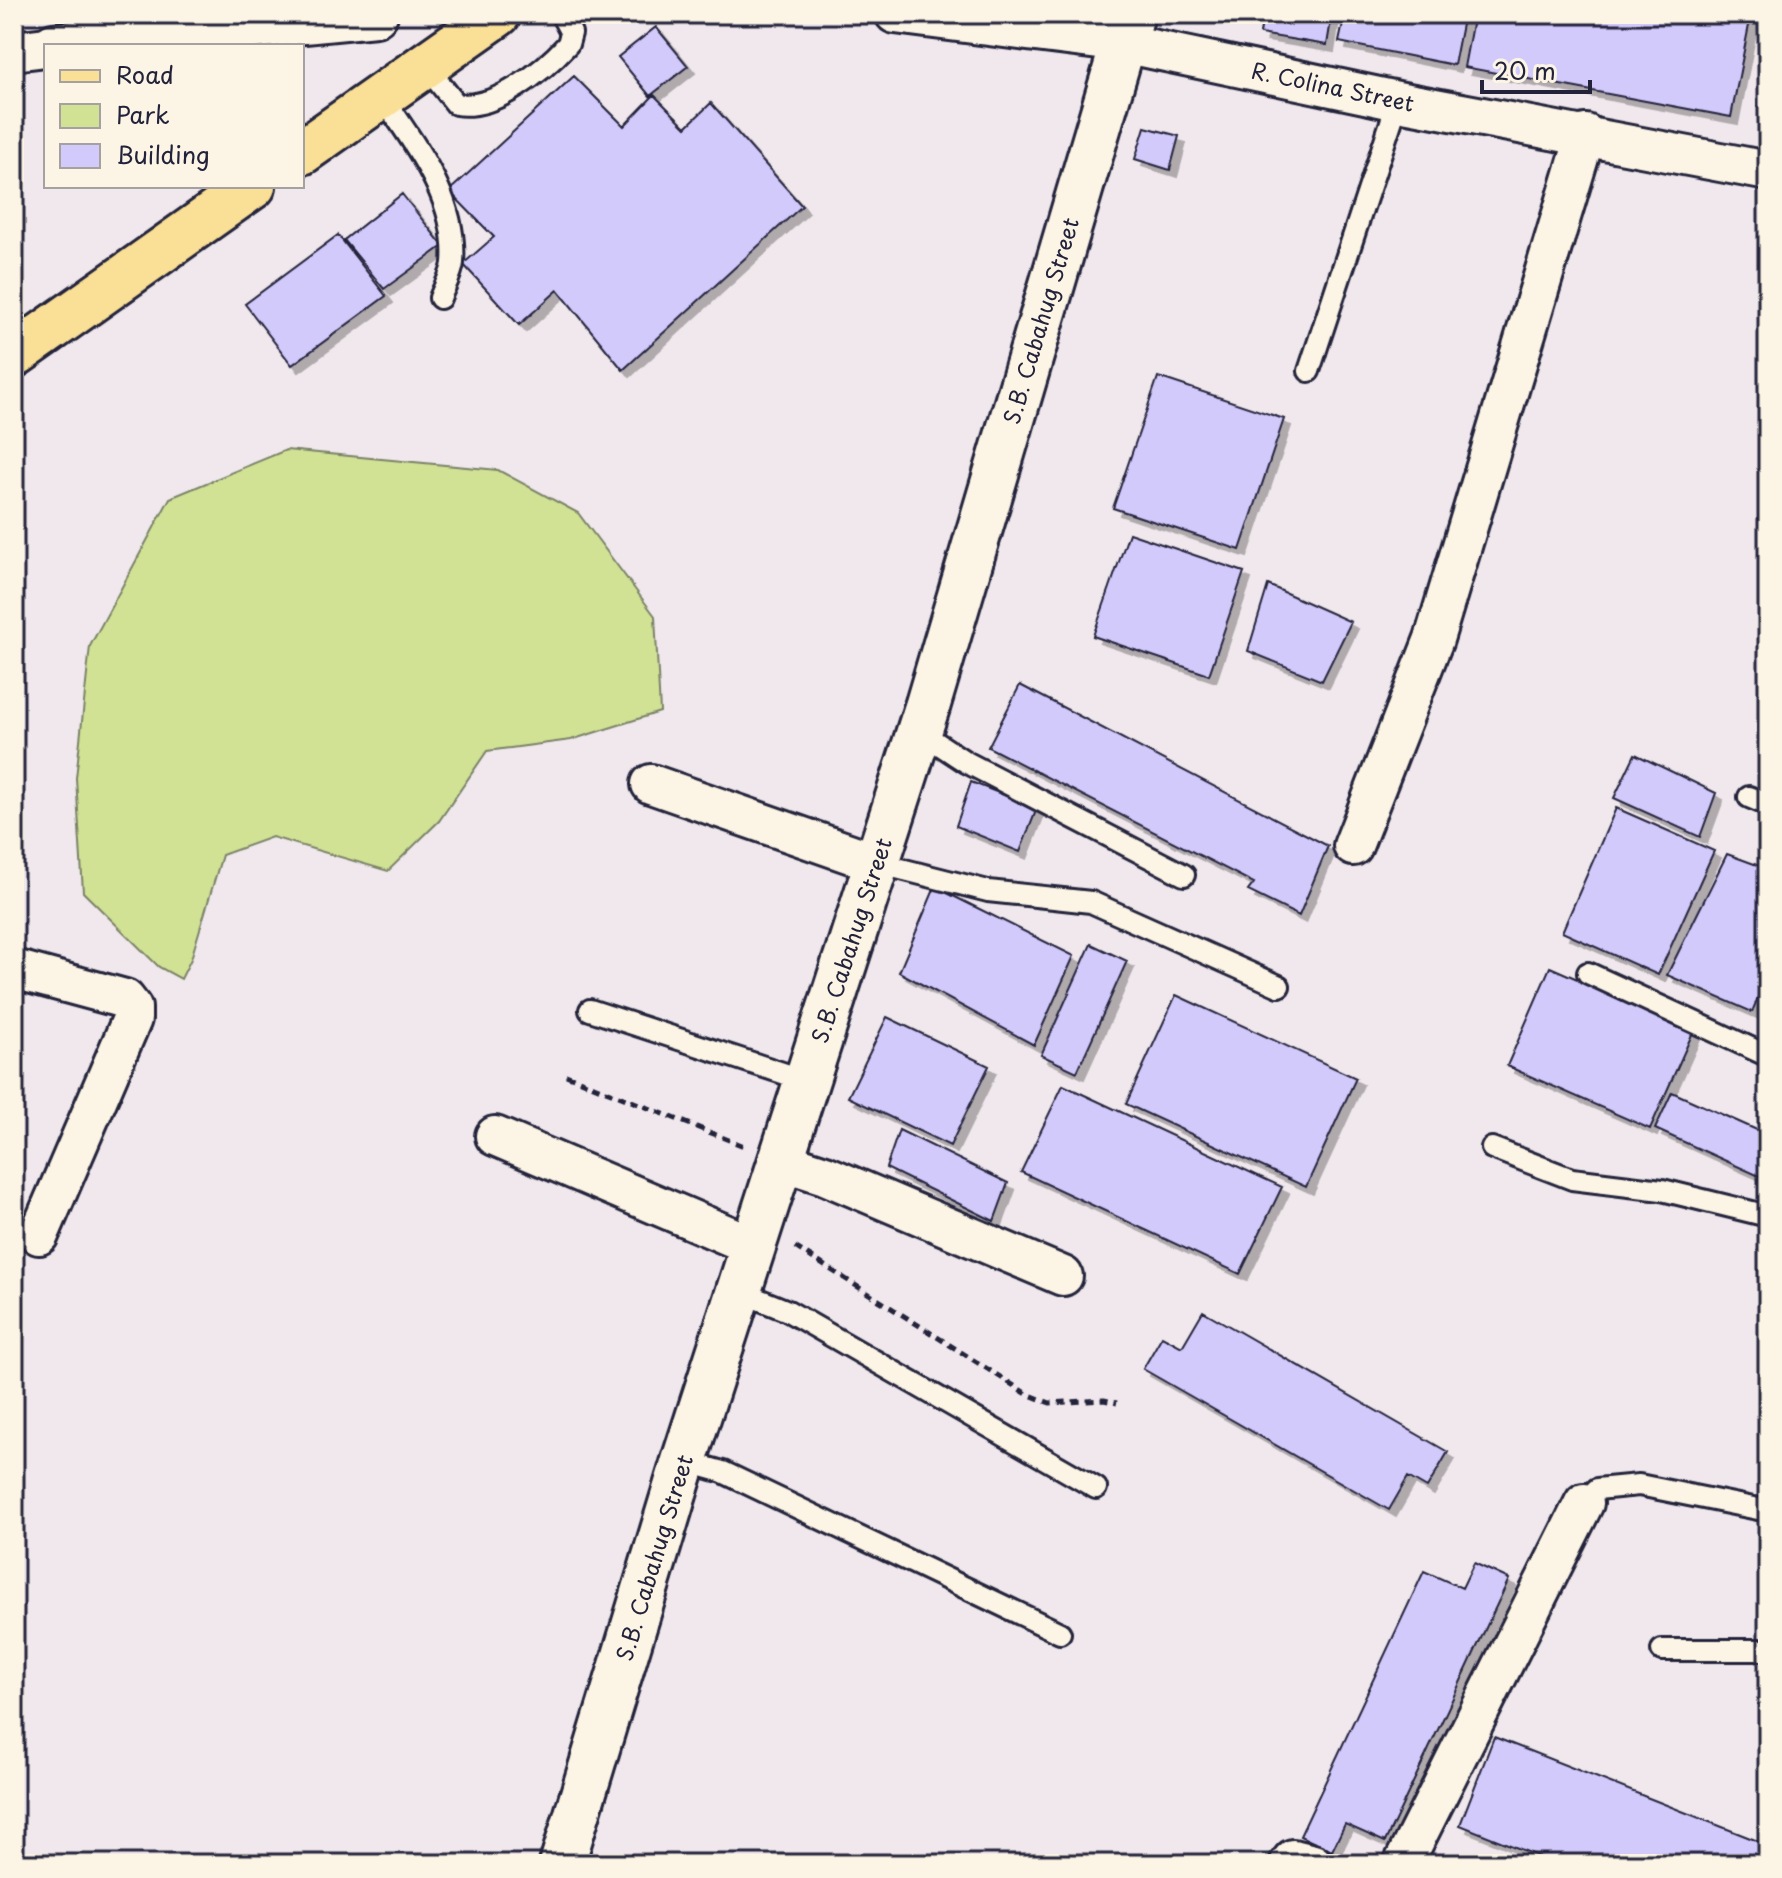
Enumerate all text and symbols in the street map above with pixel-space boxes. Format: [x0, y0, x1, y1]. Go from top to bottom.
legend [44, 44, 304, 188]
scale bar [1482, 44, 1590, 94]
text: 20 m [1494, 52, 1556, 88]
street label: R. Colina Street [1248, 53, 1417, 119]
text: Road [116, 56, 174, 92]
text: Park [116, 96, 170, 132]
text: Building [116, 136, 210, 172]
street label: S.B. Cabahug Street [994, 213, 1086, 428]
street label: S.B. Cabahug Street [802, 833, 899, 1047]
street label: S.B. Cabahug Street [607, 1450, 700, 1664]

